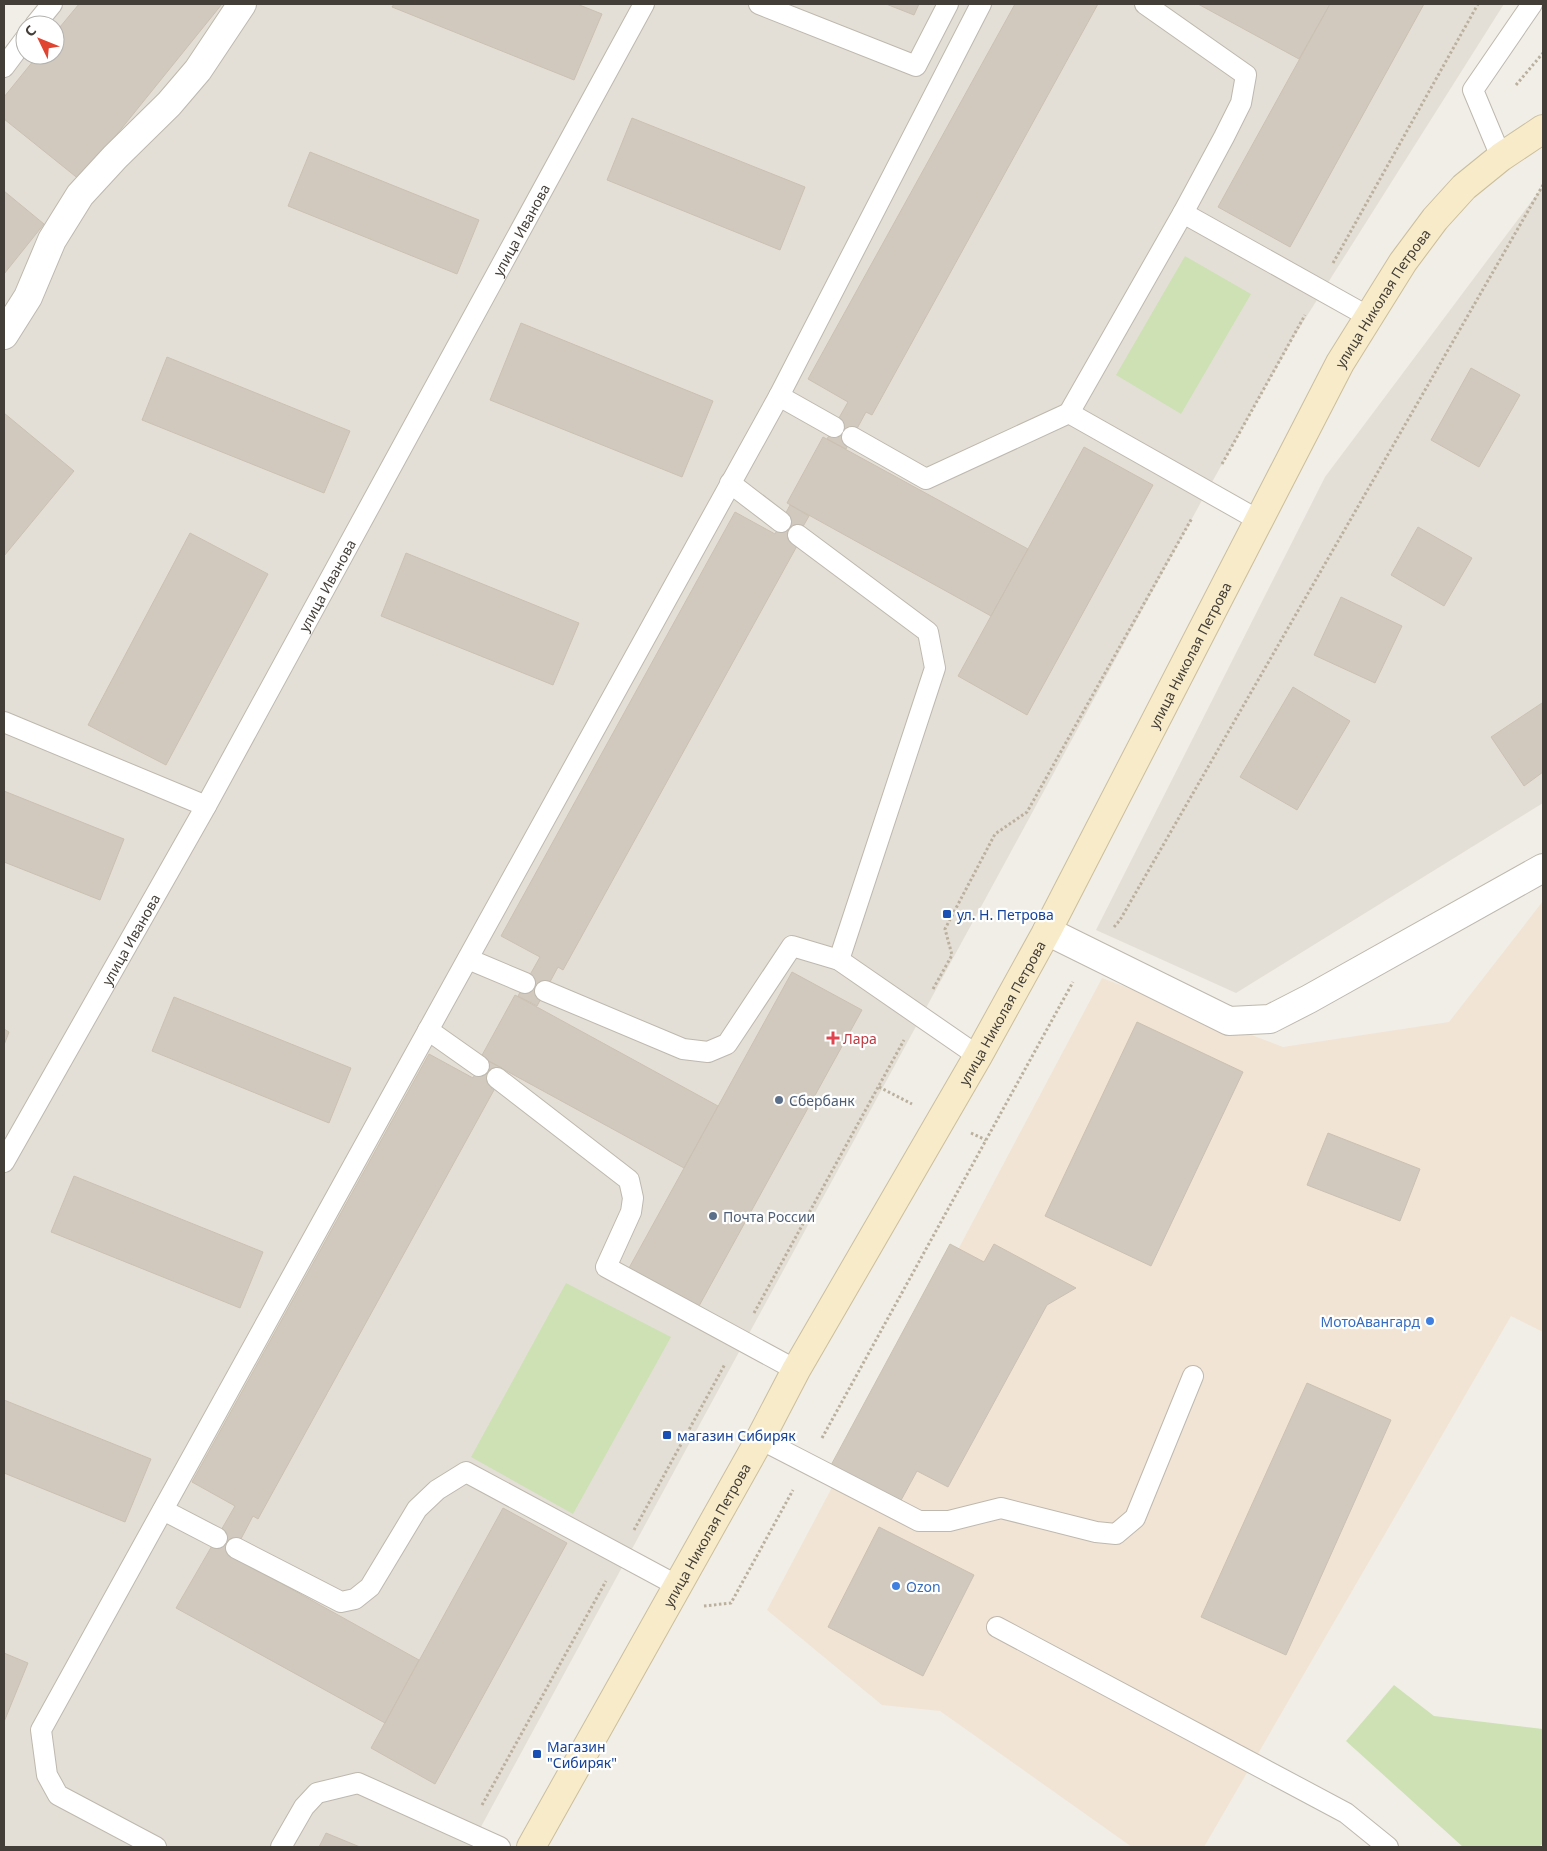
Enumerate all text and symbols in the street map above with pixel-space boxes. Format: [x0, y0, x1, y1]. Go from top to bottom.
north arrow [15, 15, 65, 65]
text: С [20, 21, 40, 41]
street label: улица Иванова [488, 180, 554, 279]
street label: улица Николая Петрова [1330, 224, 1434, 371]
street label: улица Иванова [294, 536, 359, 635]
street label: улица Николая Петрова [1144, 578, 1235, 732]
street label: улица Иванова [97, 890, 164, 989]
place label: ул. Н. Петрова [957, 905, 1054, 924]
marker: ул. Н. Петрова [941, 908, 953, 920]
street label: улица Николая Петрова [954, 937, 1049, 1088]
place label: Лара [843, 1029, 877, 1048]
marker: Лара [827, 1032, 839, 1044]
place label: Сбербанк [789, 1091, 855, 1110]
marker: Сбербанк [773, 1094, 785, 1106]
place label: Почта России [723, 1207, 815, 1226]
marker: Почта России [707, 1210, 719, 1222]
place label: МотоАвангард [1321, 1312, 1420, 1331]
marker: МотоАвангард [1424, 1315, 1436, 1327]
place label: магазин Сибиряк [677, 1426, 796, 1445]
marker: магазин Сибиряк [661, 1429, 673, 1441]
street label: улица Николая Петрова [658, 1459, 754, 1610]
place label: Ozon [906, 1577, 941, 1596]
marker: Ozon [890, 1580, 902, 1592]
place label: Магазин "Сибиряк" [547, 1737, 617, 1772]
marker: Магазин "Сибиряк" [531, 1748, 543, 1760]

